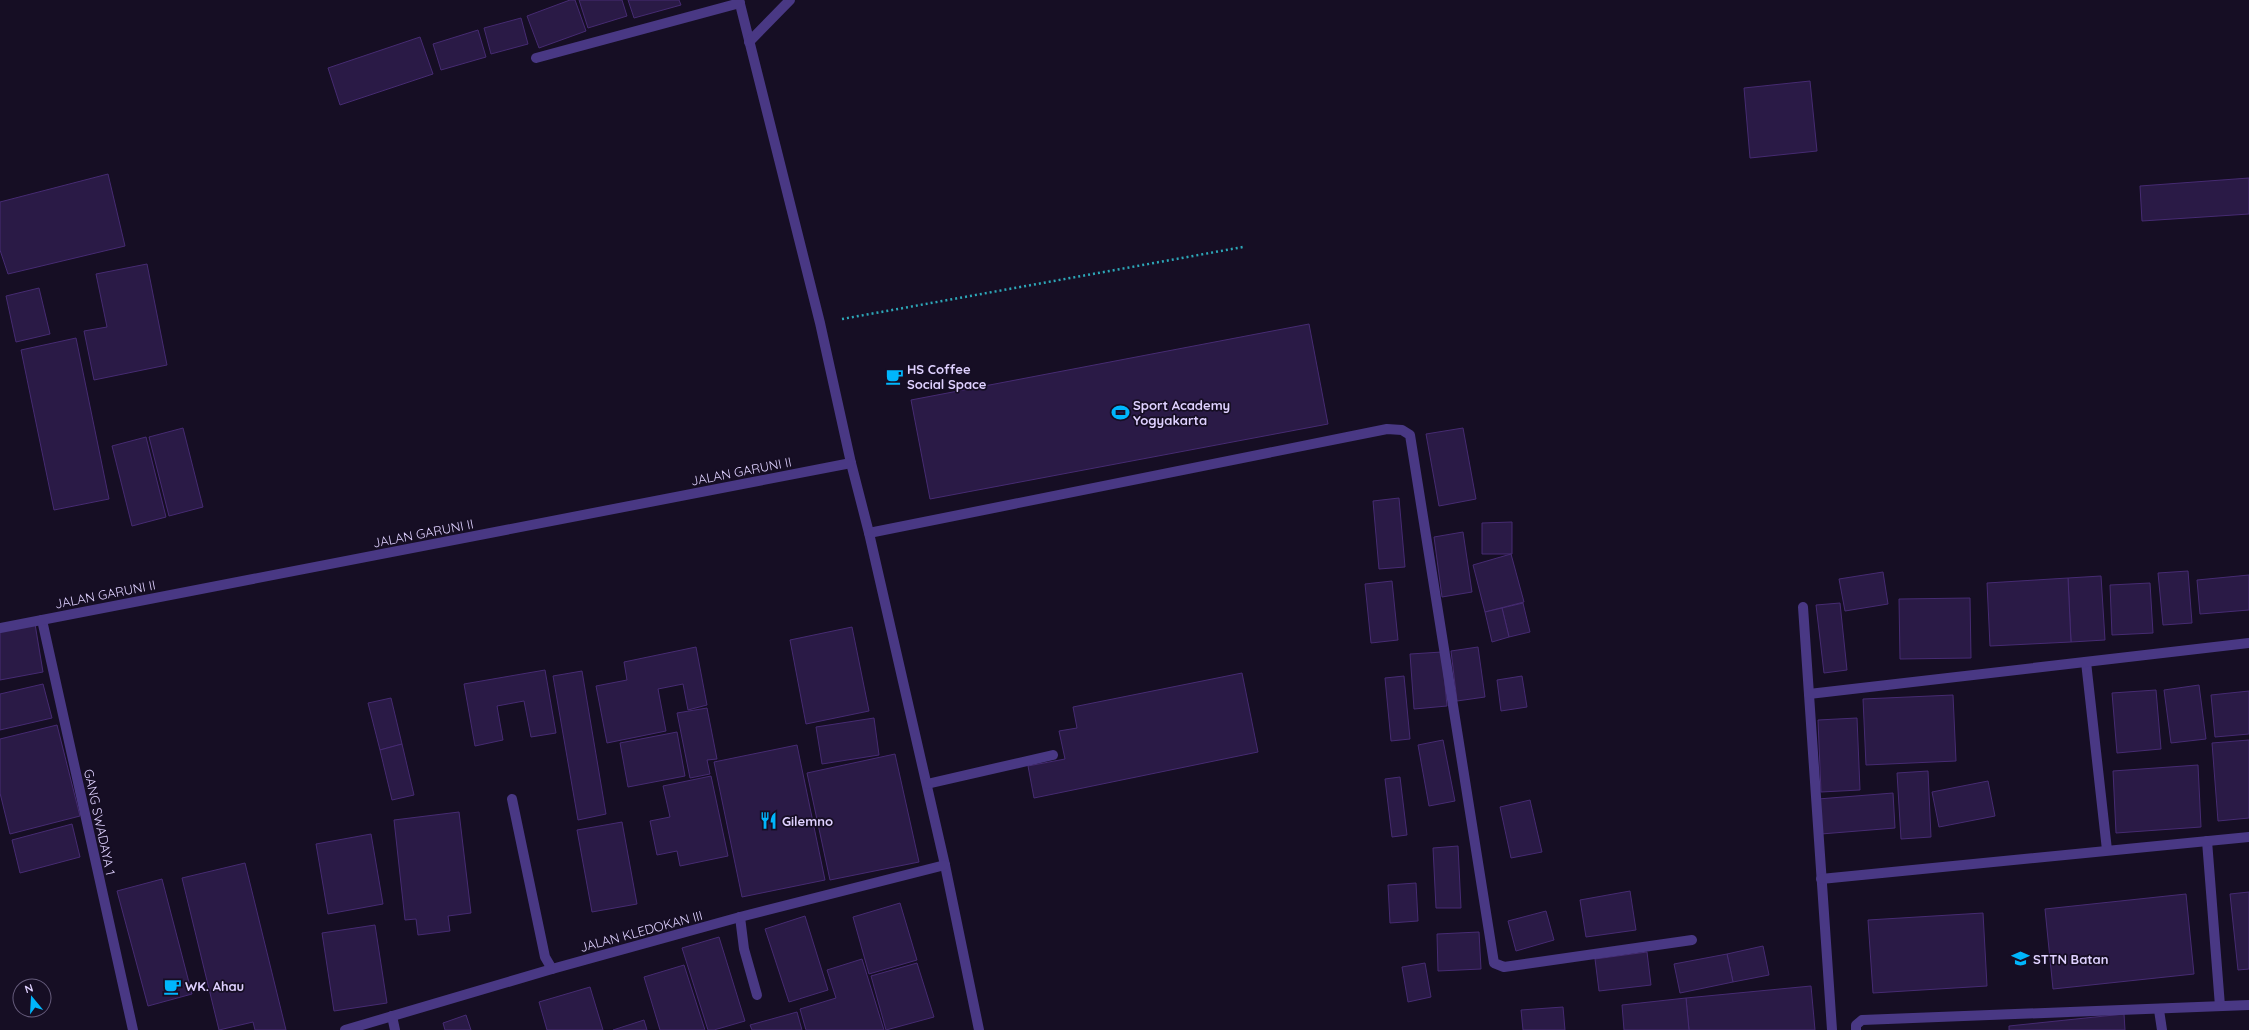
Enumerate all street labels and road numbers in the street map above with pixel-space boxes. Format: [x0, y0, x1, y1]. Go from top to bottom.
street label: JALAN GARUNI II [689, 453, 793, 489]
street label: JALAN GARUNI II [371, 515, 475, 551]
street label: JALAN GARUNI II [53, 576, 157, 612]
street label: GANG SWADAYA 1 [81, 767, 119, 877]
street label: JALAN KLEDOKAN III [578, 907, 704, 955]

